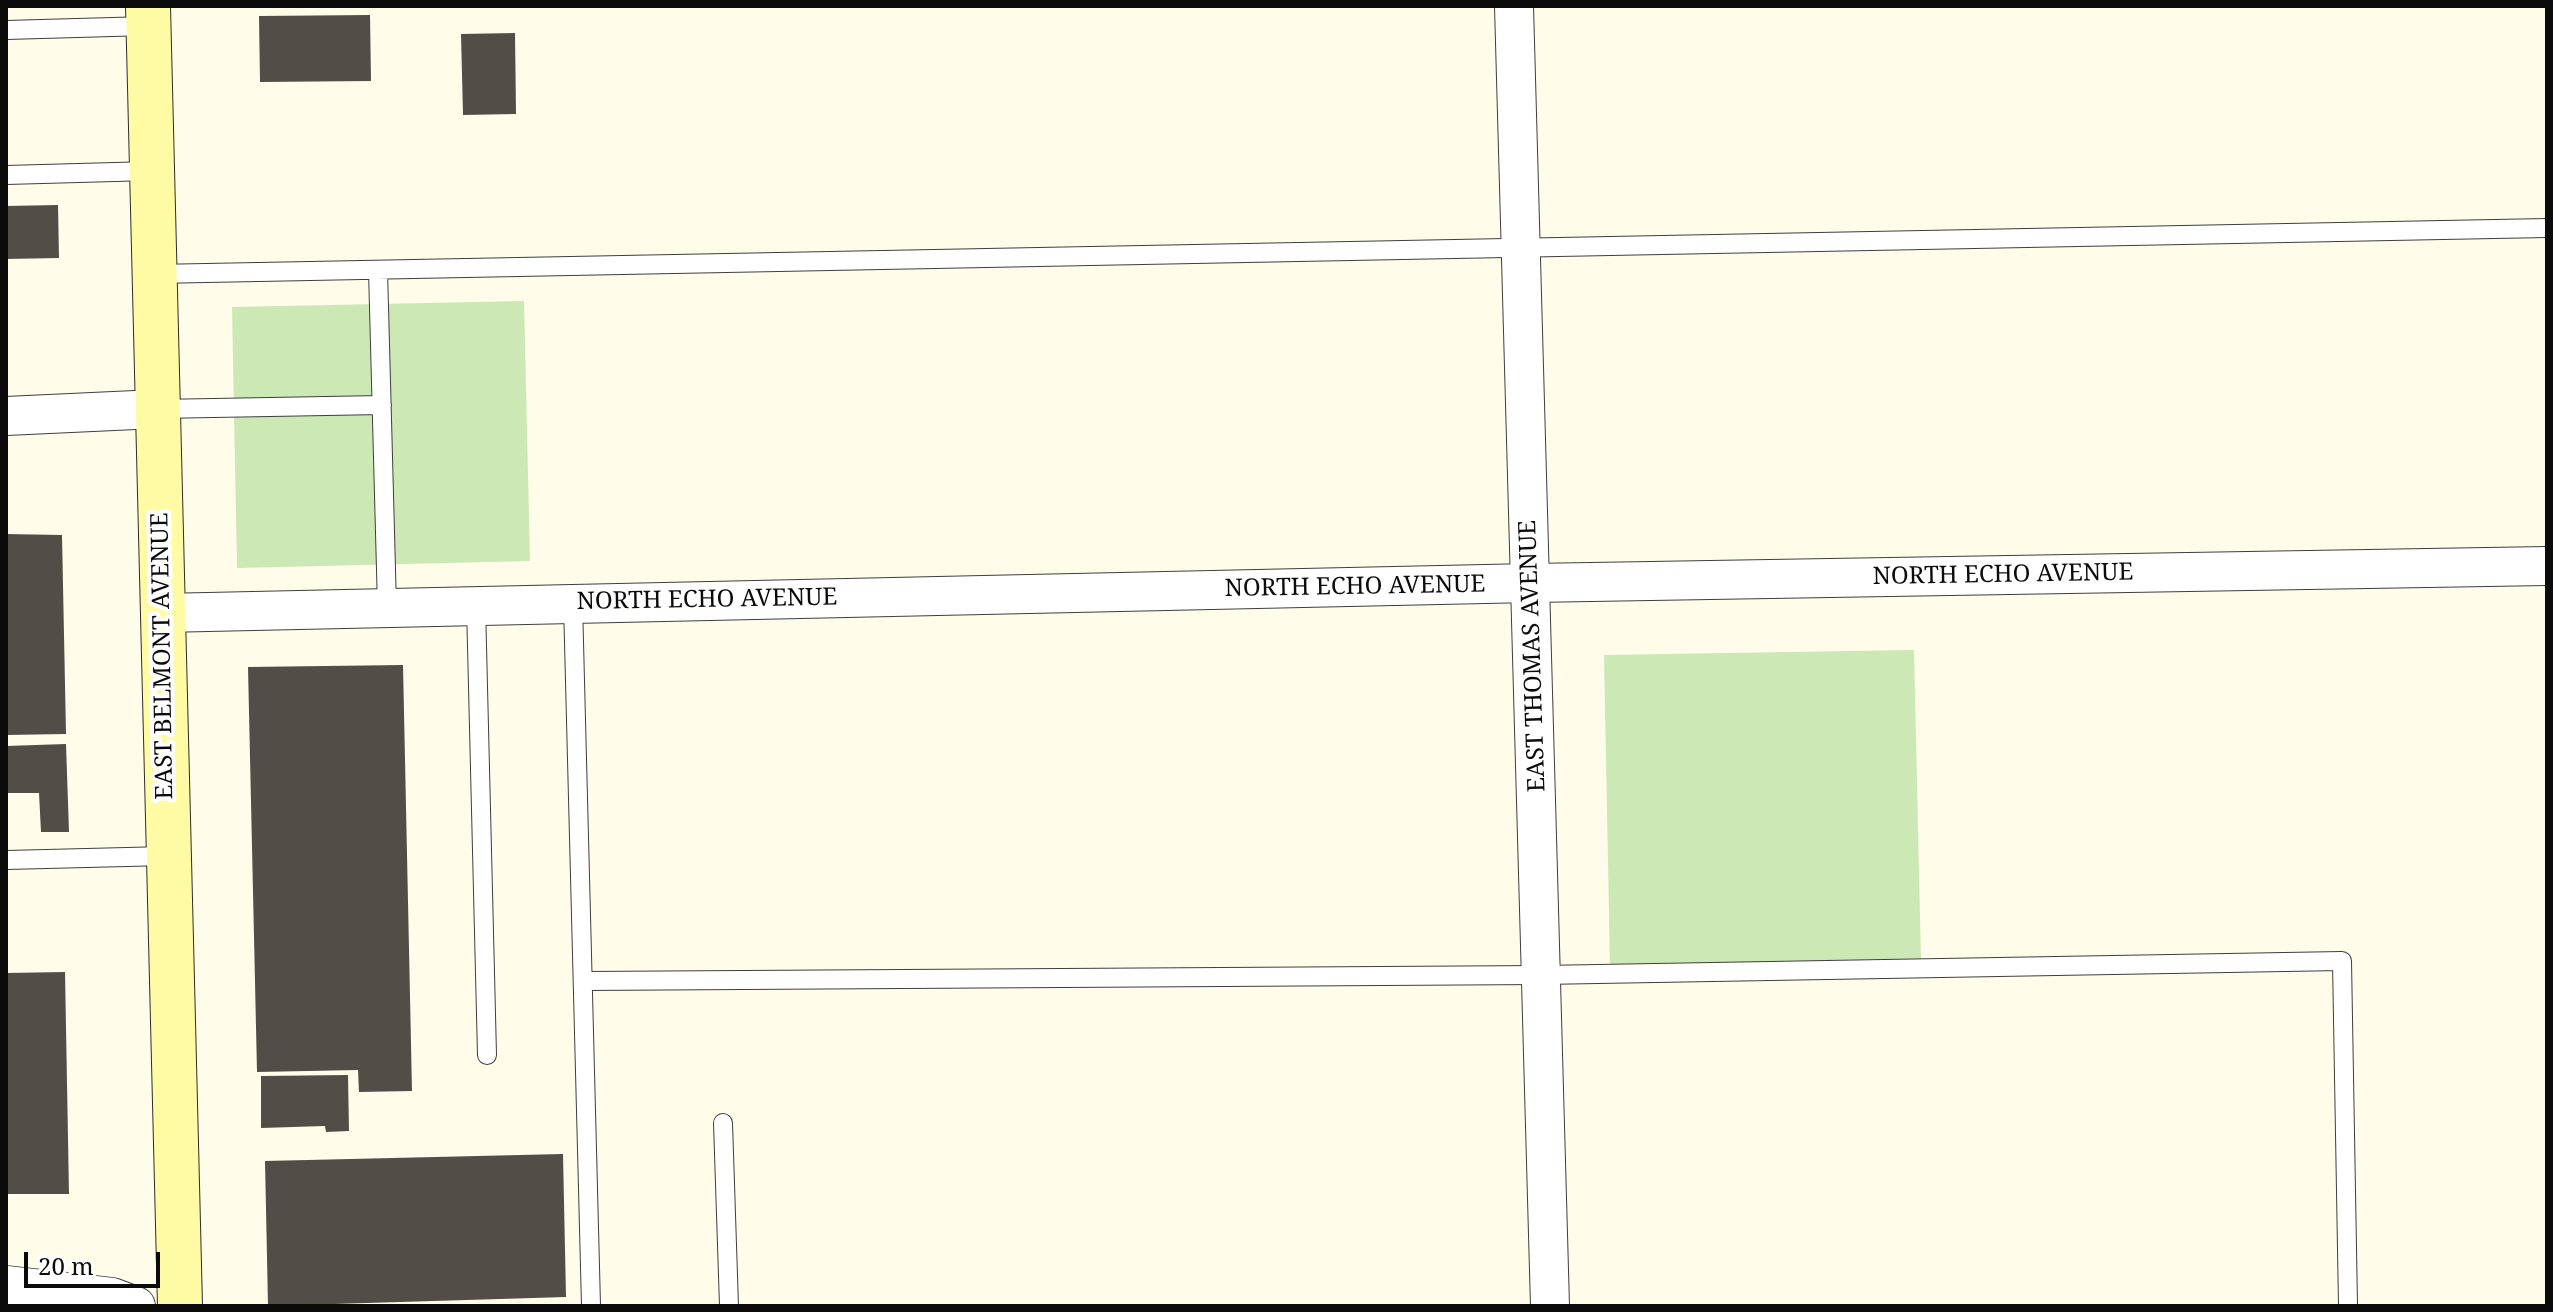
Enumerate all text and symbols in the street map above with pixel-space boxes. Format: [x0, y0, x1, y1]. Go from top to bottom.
street label: EAST BELMONT AVENUE [146, 512, 180, 800]
street label: EAST THOMAS AVENUE [1514, 519, 1552, 793]
street label: NORTH ECHO AVENUE [1872, 558, 2134, 592]
street label: NORTH ECHO AVENUE [1224, 570, 1486, 604]
street label: NORTH ECHO AVENUE [576, 583, 838, 617]
scale bar [28, 1236, 164, 1286]
text: 20 m [38, 1249, 94, 1282]

